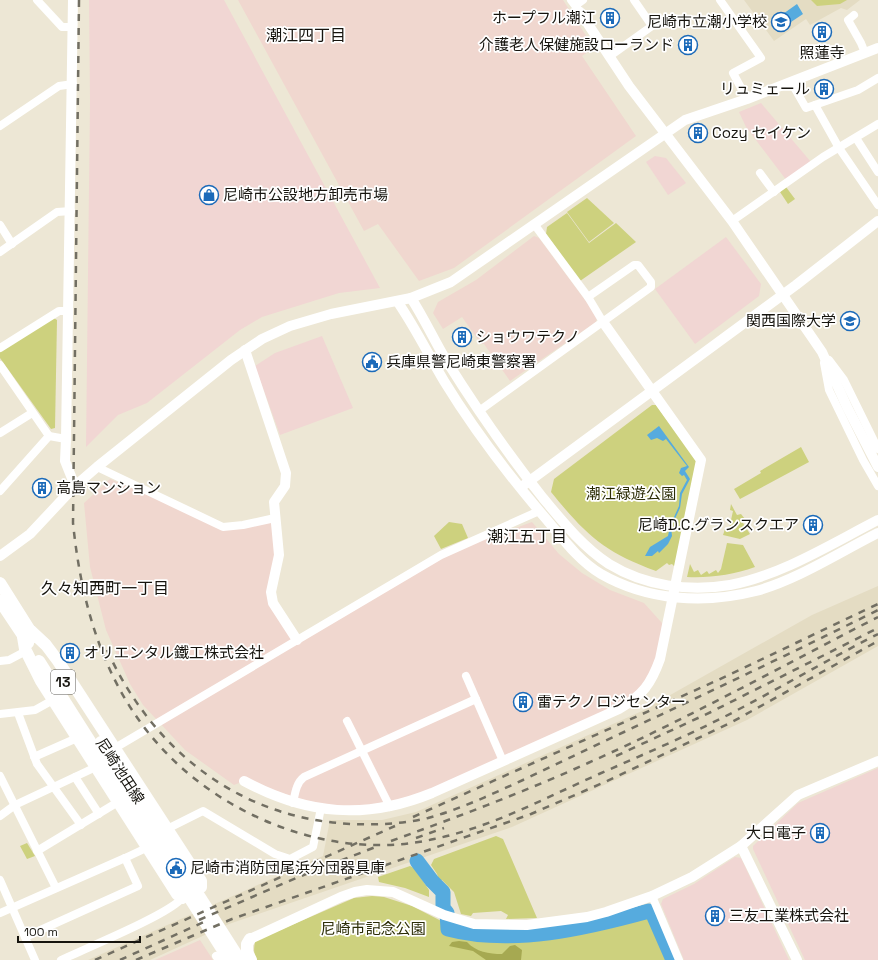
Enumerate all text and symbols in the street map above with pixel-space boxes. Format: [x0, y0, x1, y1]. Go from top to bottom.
building icon: ホープフル潮江 [599, 7, 621, 29]
place label: ホープフル潮江 [492, 8, 596, 27]
school or university icon: 尼崎市立潮小学校 [770, 11, 792, 33]
place label: 尼崎市立潮小学校 [647, 12, 767, 31]
building icon: 照蓮寺 [811, 21, 833, 43]
district label: 潮江四丁目 [266, 25, 346, 46]
building icon: 介護老人保健施設ローランド [677, 34, 699, 56]
place label: 介護老人保健施設ローランド [479, 35, 674, 54]
place label: 照蓮寺 [799, 43, 845, 62]
building icon: リュミェール [813, 78, 835, 100]
place label: リュミェール [720, 79, 810, 98]
building icon: Cozy セイケン [687, 122, 709, 144]
place label: Cozy セイケン [712, 123, 811, 142]
shop icon: 尼崎市公設地方卸売市場 [198, 184, 220, 206]
place label: 尼崎市公設地方卸売市場 [223, 185, 388, 204]
school or university icon: 関西国際大学 [839, 310, 861, 332]
place label: 関西国際大学 [746, 311, 836, 330]
building icon: ショウワテクノ [451, 326, 473, 348]
place label: ショウワテクノ [476, 327, 580, 346]
public building icon: 兵庫県警尼崎東警察署 [361, 351, 383, 373]
place label: 兵庫県警尼崎東警察署 [386, 352, 536, 371]
building icon: 高島マンション [31, 477, 53, 499]
place label: 高島マンション [56, 478, 161, 497]
park label: 潮江緑遊公園 [586, 484, 676, 503]
building icon: 尼崎D.C.グランスクエア [802, 514, 824, 536]
place label: 尼崎D.C.グランスクエア [638, 515, 799, 534]
district label: 潮江五丁目 [487, 526, 567, 547]
district label: 久々知西町一丁目 [41, 578, 169, 599]
building icon: オリエンタル鐵工株式会社 [59, 642, 81, 664]
place label: オリエンタル鐵工株式会社 [84, 643, 264, 662]
road number: 13 [51, 670, 75, 694]
building icon: 雷テクノロジセンター [512, 691, 534, 713]
place label: 雷テクノロジセンター [537, 692, 686, 711]
street label: 尼崎池田線 [92, 734, 149, 807]
building icon: 大日電子 [809, 822, 831, 844]
place label: 大日電子 [746, 823, 806, 842]
public building icon: 尼崎市消防団尾浜分団器具庫 [165, 857, 187, 879]
place label: 尼崎市消防団尾浜分団器具庫 [190, 858, 385, 877]
building icon: 三友工業株式会社 [704, 905, 726, 927]
place label: 三友工業株式会社 [729, 906, 849, 925]
scale bar [18, 918, 140, 944]
park label: 尼崎市記念公園 [320, 919, 426, 938]
text: 100 m [24, 924, 58, 940]

